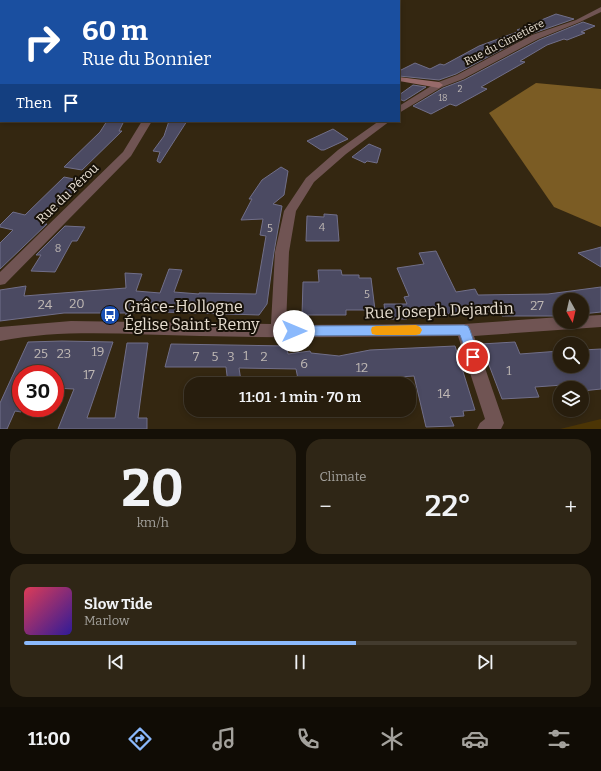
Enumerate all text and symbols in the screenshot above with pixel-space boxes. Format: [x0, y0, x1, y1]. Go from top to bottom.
text: 60 m [82, 14, 148, 47]
icon: right [16, 16, 68, 68]
street label: Rue du Cimetière [462, 17, 546, 68]
text: Rue du Bonnier [82, 48, 211, 70]
house number: 2 [458, 84, 463, 94]
icon: arrive [60, 92, 82, 114]
house number: 18 [438, 93, 448, 103]
text: Then [16, 94, 52, 112]
street label: Rue du Pérou [33, 160, 101, 227]
house number: 4 [319, 221, 326, 234]
house number: 5 [267, 222, 273, 235]
house number: 8 [55, 242, 61, 255]
house number: 5 [364, 288, 370, 301]
north arrow [553, 293, 589, 329]
map controls [553, 293, 589, 417]
house number: 20 [69, 296, 85, 311]
house number: 24 [38, 297, 53, 312]
place label: Grâce-Hollogne Église Saint-Remy [124, 297, 260, 334]
street label: Rue Joseph Dejardin [364, 298, 514, 323]
house number: 27 [530, 298, 544, 313]
bus stop icon: Grâce-Hollogne Église Saint-Remy [99, 304, 121, 326]
position arrow [273, 310, 315, 352]
button: search [553, 337, 589, 373]
pin [456, 340, 490, 374]
house number: 19 [92, 344, 104, 359]
house number: 25 [34, 346, 48, 361]
house number: 23 [57, 346, 71, 361]
icon: arrive [462, 346, 484, 368]
house number: 1 [243, 348, 249, 363]
house number: 7 [193, 349, 200, 364]
house number: 5 [212, 349, 219, 364]
house number: 3 [227, 349, 235, 364]
house number: 2 [260, 349, 268, 364]
house number: 6 [300, 356, 308, 371]
house number: 12 [356, 360, 368, 375]
house number: 1 [506, 363, 512, 378]
speed limit sign: 30 [12, 365, 64, 417]
house number: 17 [83, 367, 95, 382]
button: layers [553, 381, 589, 417]
house number: 14 [438, 386, 451, 401]
text: 11:01 · 1 min · 70 m [239, 388, 361, 406]
text: 20 [122, 457, 184, 520]
text: Climate [320, 469, 366, 484]
text: 22° [425, 488, 471, 524]
text: − [320, 493, 332, 520]
text: + [564, 493, 577, 520]
text: km/h [137, 515, 169, 530]
text: Slow Tide [84, 595, 152, 613]
text: Marlow [84, 613, 129, 628]
icon: previous [105, 651, 127, 673]
icon: pause [289, 651, 311, 673]
icon: next [474, 651, 496, 673]
icon: directions [126, 725, 154, 753]
icon: music [210, 725, 238, 753]
icon: phone [294, 725, 322, 753]
icon: climate [378, 725, 406, 753]
icon: car [461, 725, 489, 753]
icon: filters [545, 725, 573, 753]
text: 11:00 [28, 728, 70, 750]

